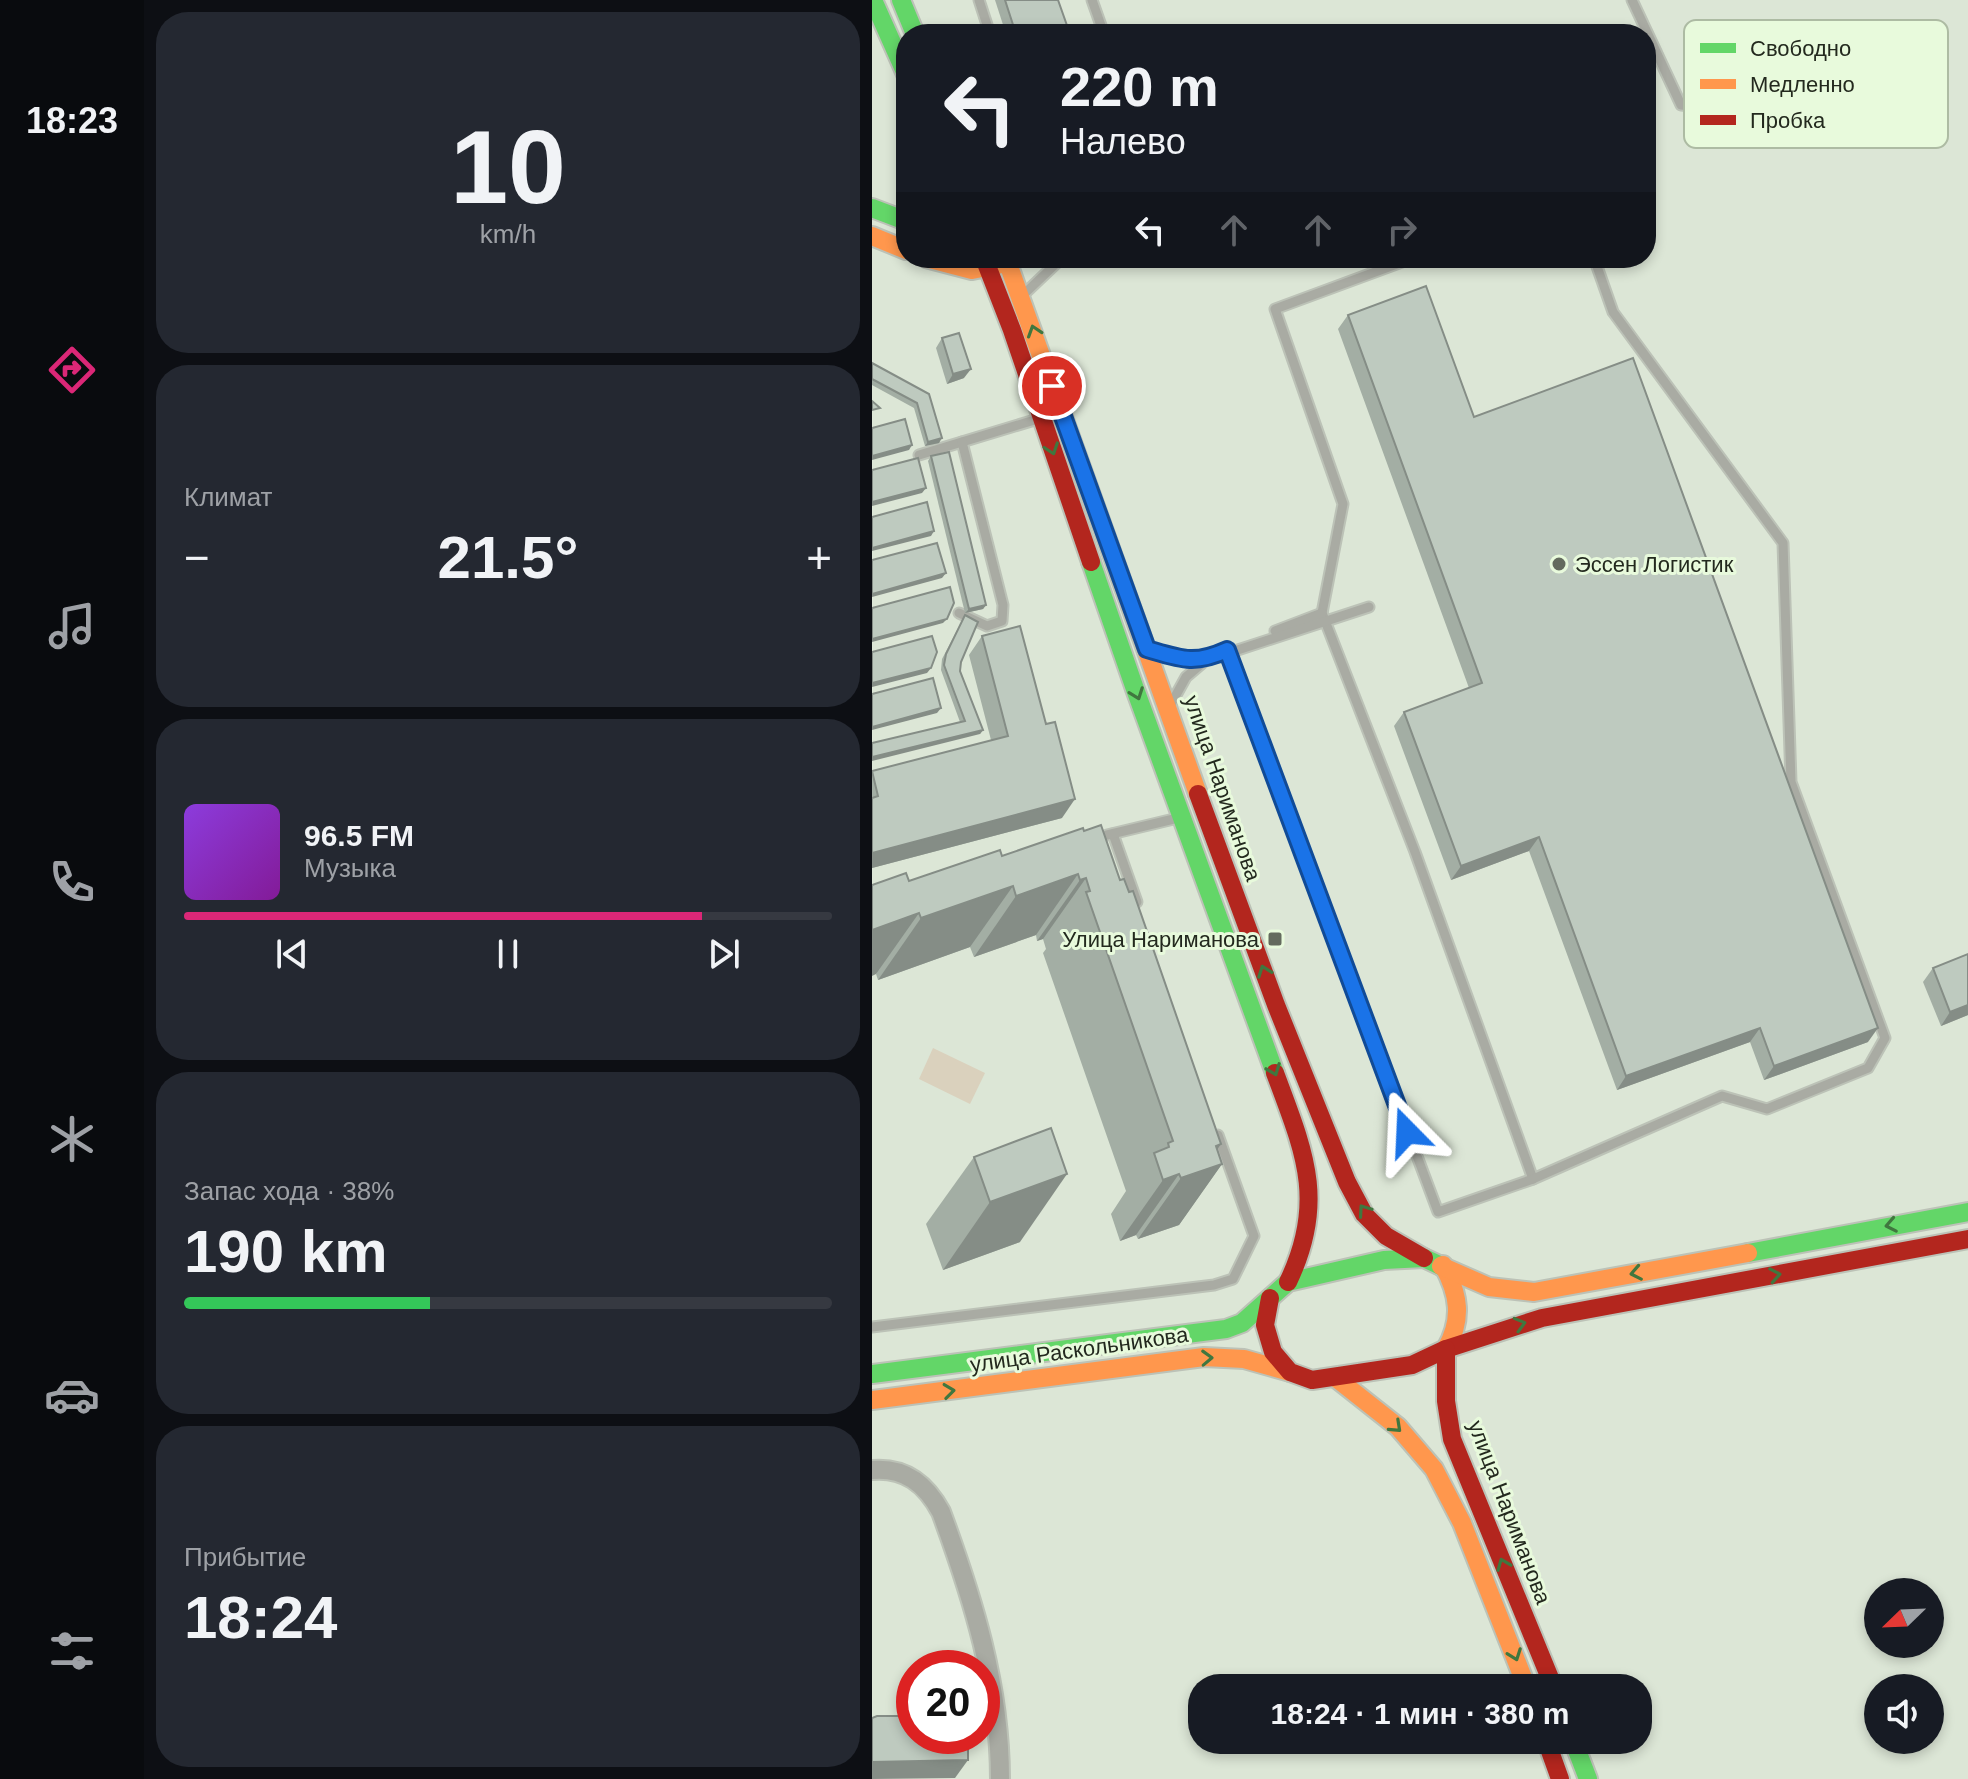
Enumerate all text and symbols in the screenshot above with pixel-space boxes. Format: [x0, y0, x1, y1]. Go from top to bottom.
legend [1684, 20, 1948, 148]
text: Свободно [1750, 36, 1851, 61]
text: 220 m [1060, 55, 1219, 118]
icon: left [928, 56, 1032, 160]
text: Медленно [1750, 72, 1855, 97]
text: 18:23 [26, 100, 118, 141]
text: Пробка [1750, 108, 1826, 133]
text: 10 [450, 109, 566, 225]
text: Налево [1060, 121, 1186, 162]
icon: left [1128, 208, 1172, 252]
icon: ahead [1212, 208, 1256, 252]
icon: ahead [1296, 208, 1340, 252]
icon: right [1380, 208, 1424, 252]
text: km/h [480, 219, 536, 249]
one-way arrow [1027, 325, 1043, 339]
icon: directions [44, 342, 100, 398]
pin [1018, 352, 1086, 420]
icon: arrive [1030, 364, 1074, 408]
one-way arrow [1042, 441, 1059, 455]
text: Климат [184, 482, 273, 512]
text: 21.5° [438, 524, 578, 591]
text: − [184, 533, 210, 582]
text: + [806, 533, 832, 582]
place label: Эссен Логистик [1575, 552, 1734, 577]
marker: Эссен Логистик [1550, 555, 1568, 573]
icon: music [44, 598, 100, 654]
one-way arrow [1127, 687, 1144, 701]
street label: улица Нариманова [1179, 692, 1266, 885]
text: 96.5 FM [304, 819, 414, 852]
text: Музыка [304, 853, 396, 883]
icon: phone [44, 854, 100, 910]
place label: Улица Нариманова [1062, 927, 1260, 952]
marker: Улица Нариманова [1266, 930, 1284, 948]
icon: previous [270, 932, 314, 976]
icon: pause [486, 932, 530, 976]
icon: next [702, 932, 746, 976]
one-way arrow [1257, 965, 1273, 979]
one-way arrow [1265, 1062, 1281, 1076]
position arrow [1365, 1090, 1449, 1174]
icon: climate [44, 1111, 100, 1167]
text: Запас хода · 38% [184, 1176, 394, 1206]
one-way arrow [1359, 1205, 1374, 1219]
one-way arrow [1884, 1216, 1898, 1233]
text: 190 km [184, 1218, 388, 1285]
one-way arrow [1629, 1264, 1642, 1281]
one-way arrow [1768, 1268, 1782, 1285]
one-way arrow [1512, 1317, 1526, 1333]
street label: улица Раскольникова [968, 1322, 1190, 1377]
one-way arrow [1201, 1349, 1214, 1366]
icon: car [44, 1367, 100, 1423]
one-way arrow [943, 1383, 956, 1400]
street label: улица Нариманова [1463, 1417, 1556, 1608]
one-way arrow [1387, 1418, 1401, 1432]
text: Прибытие [184, 1542, 306, 1572]
one-way arrow [1496, 1558, 1513, 1572]
north arrow [1864, 1578, 1944, 1658]
map controls [1864, 1578, 1944, 1754]
text: 18:24 [184, 1584, 337, 1651]
icon: filters [44, 1623, 100, 1679]
one-way arrow [1505, 1647, 1522, 1661]
speed limit sign: 20 [896, 1650, 1000, 1754]
button: sound [1864, 1674, 1944, 1754]
text: 18:24 · 1 мин · 380 m [1271, 1697, 1569, 1730]

